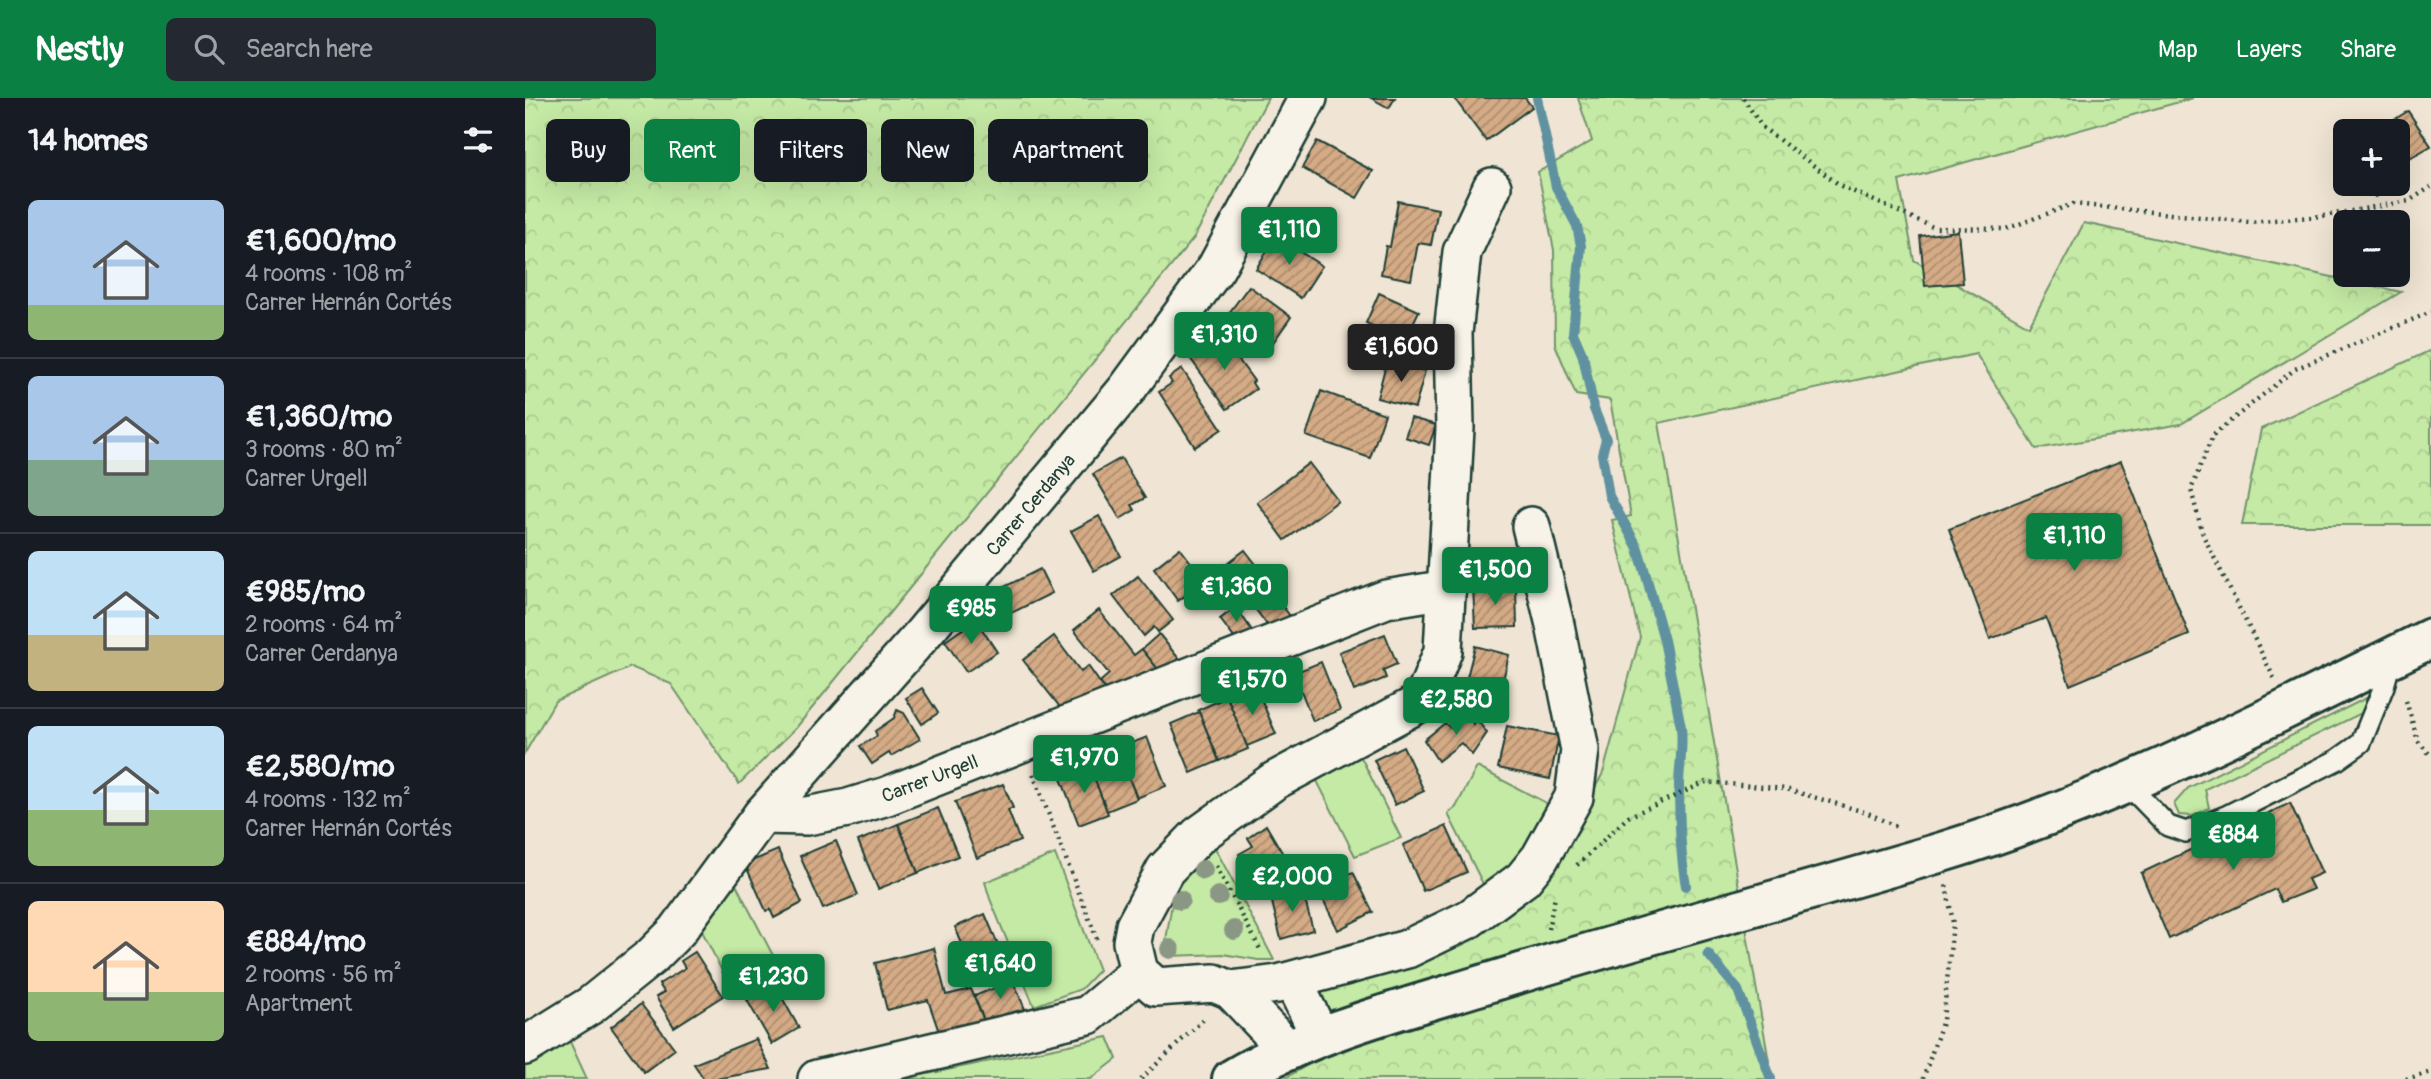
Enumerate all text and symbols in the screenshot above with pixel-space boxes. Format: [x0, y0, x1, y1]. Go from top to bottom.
search box [166, 18, 656, 81]
text: Nestly [35, 29, 124, 70]
icon: search [190, 30, 228, 68]
text: Search here [246, 33, 373, 65]
text: Map [2158, 35, 2198, 64]
text: Layers [2236, 35, 2302, 64]
text: Share [2340, 35, 2396, 64]
chip: Buy [546, 119, 630, 182]
chip: Rent [644, 119, 740, 182]
chip: Filters [754, 119, 867, 182]
chip: New [881, 119, 974, 182]
chip: Apartment [988, 119, 1148, 182]
map controls [2333, 119, 2410, 287]
button: + [2333, 119, 2410, 196]
icon: filters [459, 121, 497, 159]
text: 14 homes [28, 122, 148, 159]
pin: €1,110 [1232, 208, 1346, 267]
button: − [2333, 210, 2410, 287]
text: €1,110 [1257, 215, 1321, 244]
text: €1,600/mo [245, 222, 396, 259]
icon: home [84, 228, 168, 312]
text: 4 rooms · 108 m² [245, 259, 412, 288]
text: Carrer Hernán Cortés [245, 288, 452, 317]
pin: €1,310 [1167, 313, 1281, 372]
text: €1,310 [1190, 320, 1258, 349]
pin: €1,600 [1344, 324, 1458, 384]
text: €1,600 [1364, 332, 1438, 361]
text: €1,360/mo [245, 398, 392, 435]
icon: home [84, 404, 168, 488]
text: 3 rooms · 80 m² [245, 435, 403, 464]
street label: Carrer Cerdanya [981, 449, 1081, 561]
text: Carrer Urgell [245, 464, 368, 493]
pin: €1,110 [2017, 514, 2131, 573]
text: €1,110 [2042, 521, 2106, 550]
pin: €1,500 [1438, 547, 1552, 607]
text: €1,500 [1458, 555, 1532, 584]
pin: €1,360 [1179, 564, 1293, 624]
text: €1,360 [1200, 572, 1272, 601]
text: €985/mo [245, 573, 365, 610]
icon: home [84, 579, 168, 663]
pin: €985 [930, 587, 1012, 646]
text: €985 [945, 594, 997, 623]
text: 2 rooms · 64 m² [245, 610, 402, 639]
text: Carrer Cerdanya [245, 639, 398, 668]
pin: €1,570 [1195, 658, 1309, 717]
text: €1,570 [1217, 665, 1287, 694]
pin: €2,580 [1399, 678, 1513, 737]
text: €2,580 [1419, 685, 1493, 714]
pin: €1,970 [1027, 736, 1141, 795]
text: €1,970 [1049, 743, 1119, 772]
text: €2,580/mo [245, 748, 395, 785]
street label: Carrer Urgell [878, 750, 982, 808]
icon: home [84, 754, 168, 838]
text: 4 rooms · 132 m² [245, 785, 411, 814]
pin: €884 [2192, 812, 2274, 872]
text: Carrer Hernán Cortés [245, 814, 452, 843]
text: €884 [2207, 820, 2259, 849]
pin: €2,000 [1235, 854, 1349, 914]
text: €2,000 [1251, 862, 1333, 891]
text: €884/mo [245, 923, 366, 960]
icon: home [84, 929, 168, 1013]
pin: €1,640 [943, 942, 1057, 1001]
text: €1,640 [964, 949, 1036, 978]
pin: €1,230 [716, 954, 830, 1014]
text: 2 rooms · 56 m² [245, 960, 402, 989]
text: €1,230 [738, 962, 808, 991]
text: Apartment [245, 989, 352, 1018]

